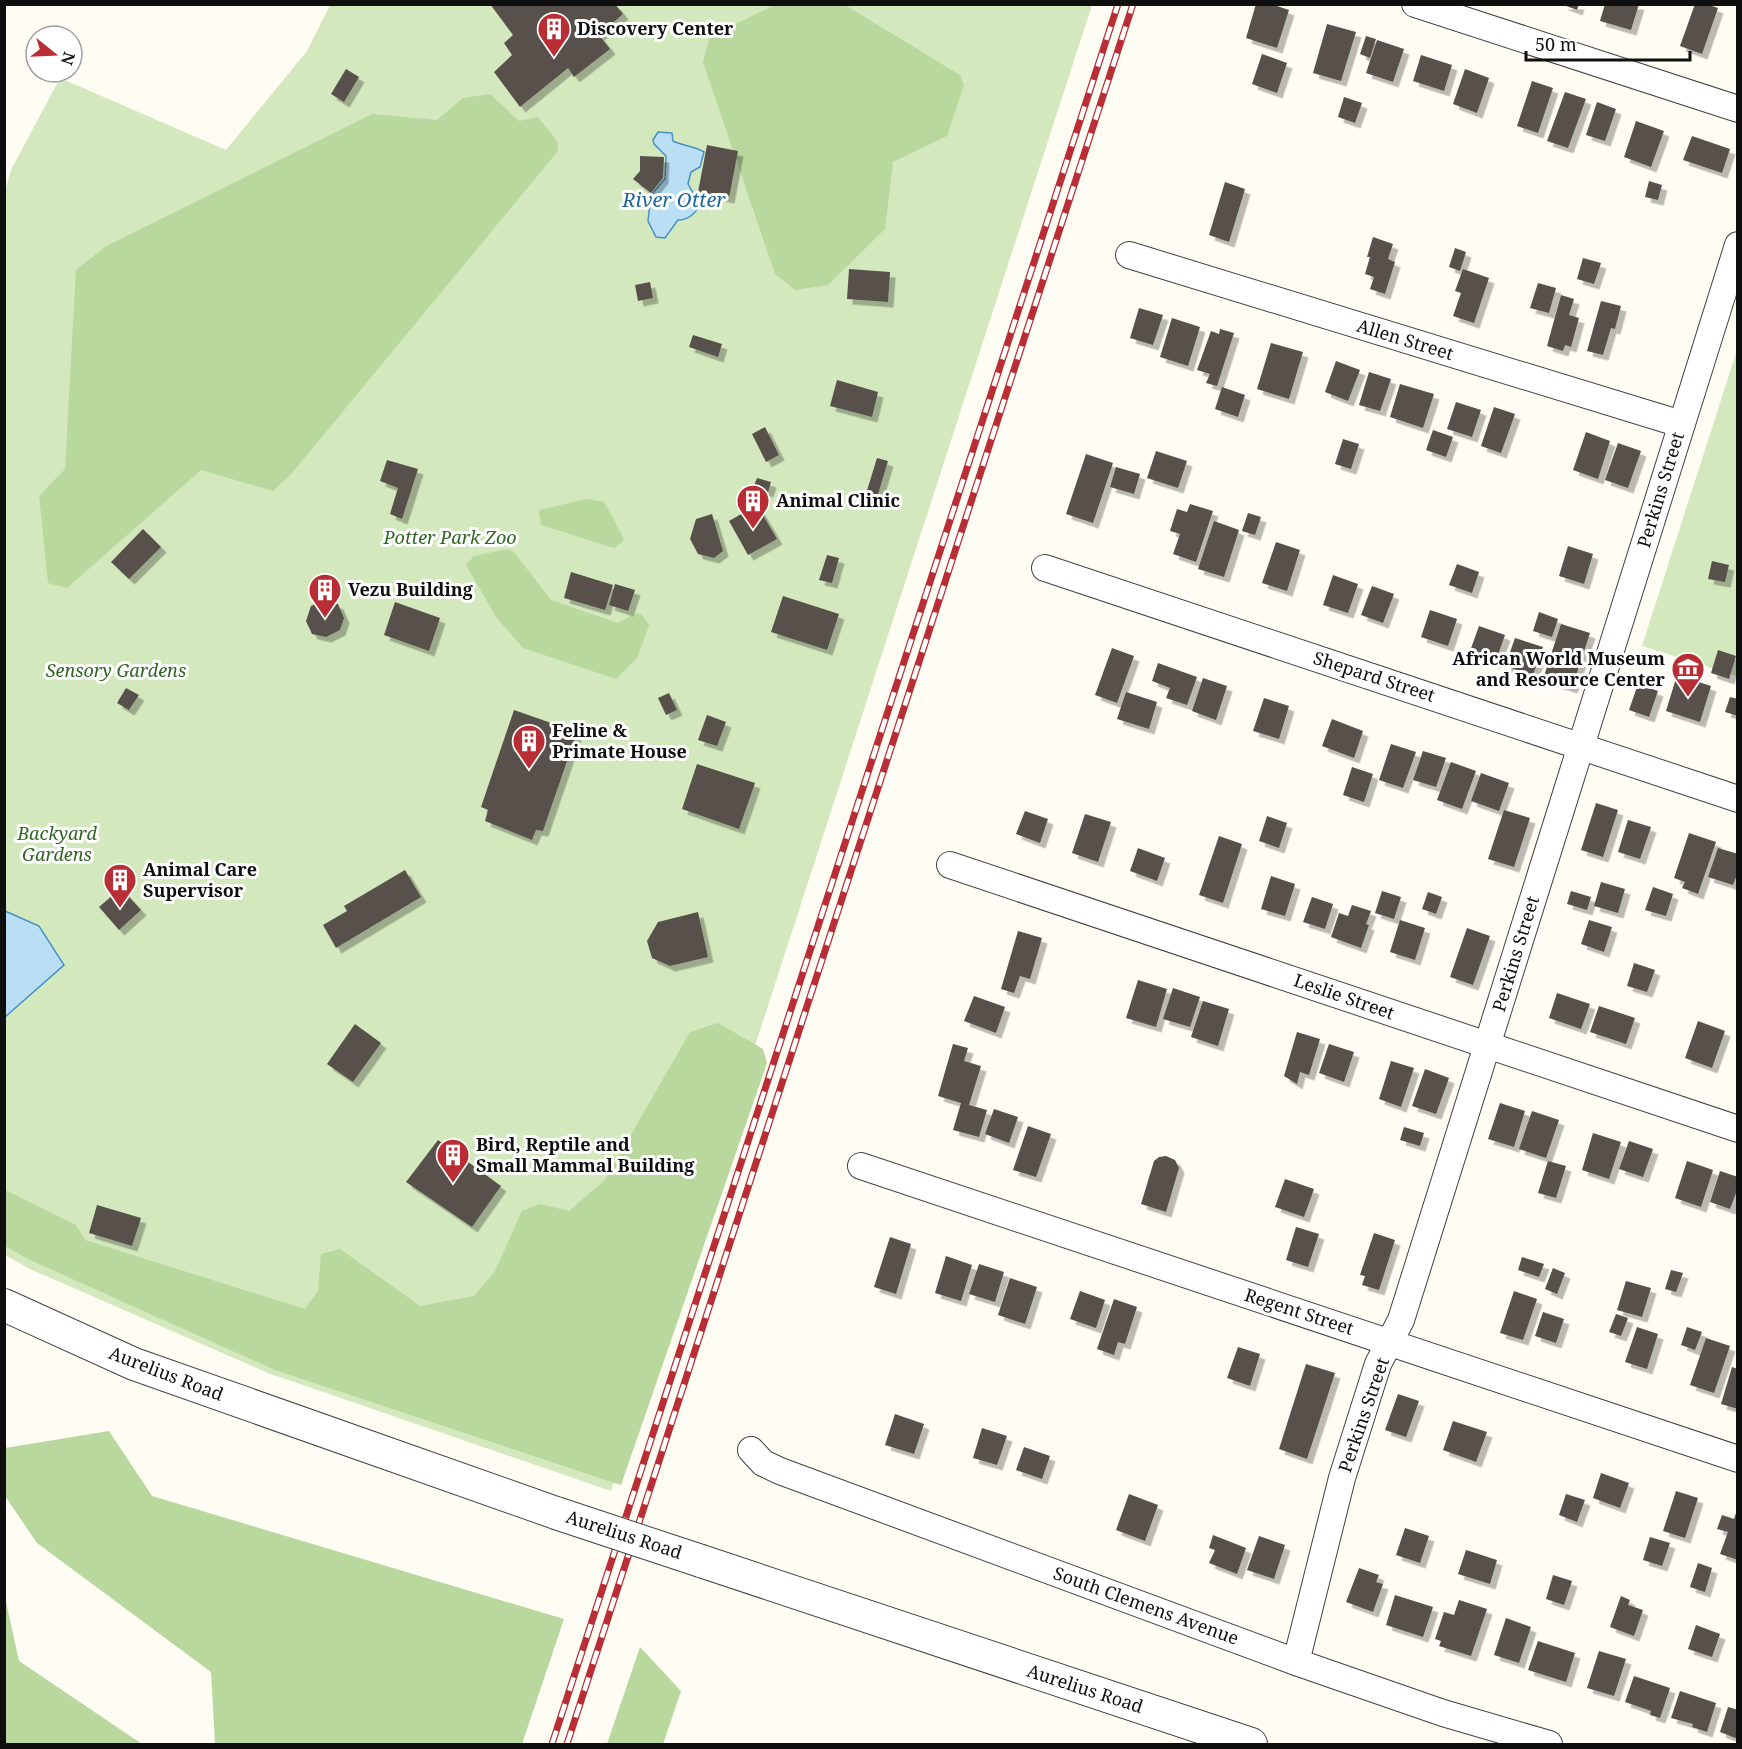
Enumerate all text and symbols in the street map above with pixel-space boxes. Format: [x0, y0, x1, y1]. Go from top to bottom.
building icon: Discovery Center [536, 11, 572, 58]
place label: Discovery Center [577, 16, 734, 40]
north arrow [24, 24, 84, 84]
scale bar [1526, 24, 1690, 62]
text: 50 m [1535, 32, 1577, 56]
text: N [56, 49, 81, 68]
water label: River Otter [621, 186, 726, 213]
street label: Allen Street [1354, 313, 1457, 365]
street label: Perkins Street [1631, 429, 1689, 551]
building icon: Animal Clinic [735, 483, 771, 530]
place label: Animal Clinic [776, 488, 900, 512]
park label: Potter Park Zoo [382, 525, 517, 549]
building icon: Vezu Building [307, 572, 343, 619]
place label: Vezu Building [348, 577, 474, 601]
street label: Shepard Street [1310, 645, 1438, 707]
place label: African World Museum and Resource Center [1452, 646, 1666, 691]
museum icon: African World Museum and Resource Center [1670, 651, 1706, 698]
park label: Sensory Gardens [46, 658, 186, 682]
place label: Feline & Primate House [552, 718, 687, 763]
building icon: Feline & Primate House [511, 723, 547, 770]
park label: Backyard Gardens [16, 821, 97, 866]
place label: Animal Care Supervisor [143, 857, 257, 902]
building icon: Animal Care Supervisor [102, 862, 138, 909]
street label: Perkins Street [1486, 893, 1544, 1015]
street label: Leslie Street [1291, 968, 1398, 1024]
place label: Bird, Reptile and Small Mammal Building [476, 1132, 695, 1177]
building icon: Bird, Reptile and Small Mammal Building [435, 1137, 471, 1184]
street label: Regent Street [1242, 1282, 1357, 1340]
street label: Aurelius Road [106, 1340, 227, 1406]
street label: Perkins Street [1332, 1354, 1394, 1475]
street label: Aurelius Road [563, 1504, 685, 1564]
street label: South Clemens Avenue [1050, 1560, 1242, 1650]
street label: Aurelius Road [1024, 1658, 1146, 1718]

